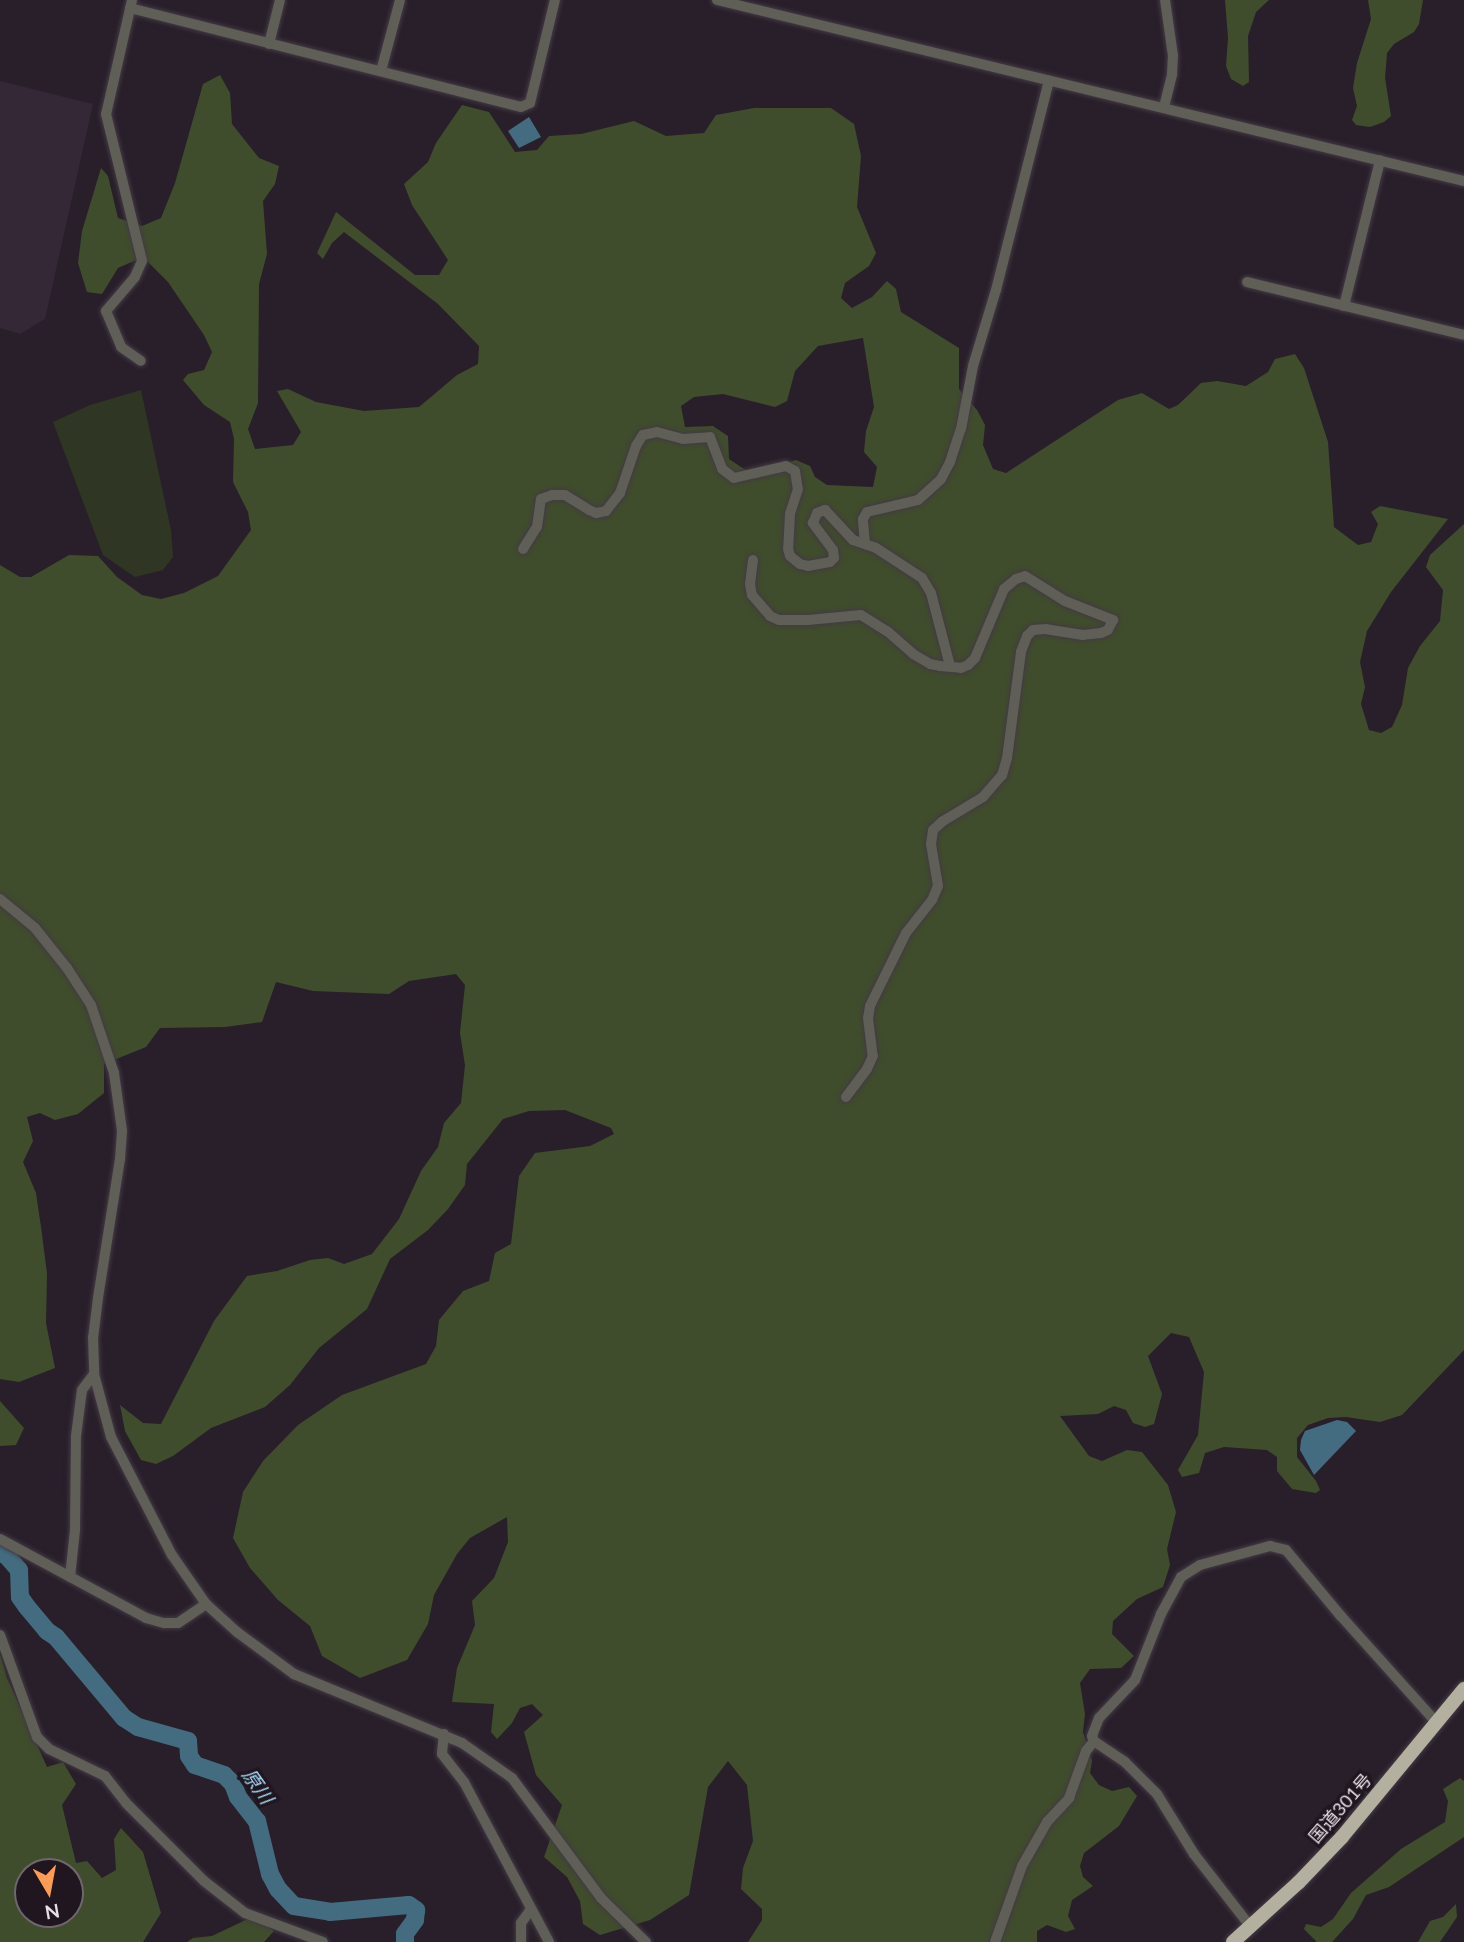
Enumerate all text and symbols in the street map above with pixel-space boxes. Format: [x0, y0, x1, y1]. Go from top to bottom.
water label: 原川 [238, 1764, 278, 1808]
street label: 国道301号 [1304, 1769, 1376, 1847]
north arrow [14, 1858, 84, 1928]
text: N [43, 1900, 62, 1925]

